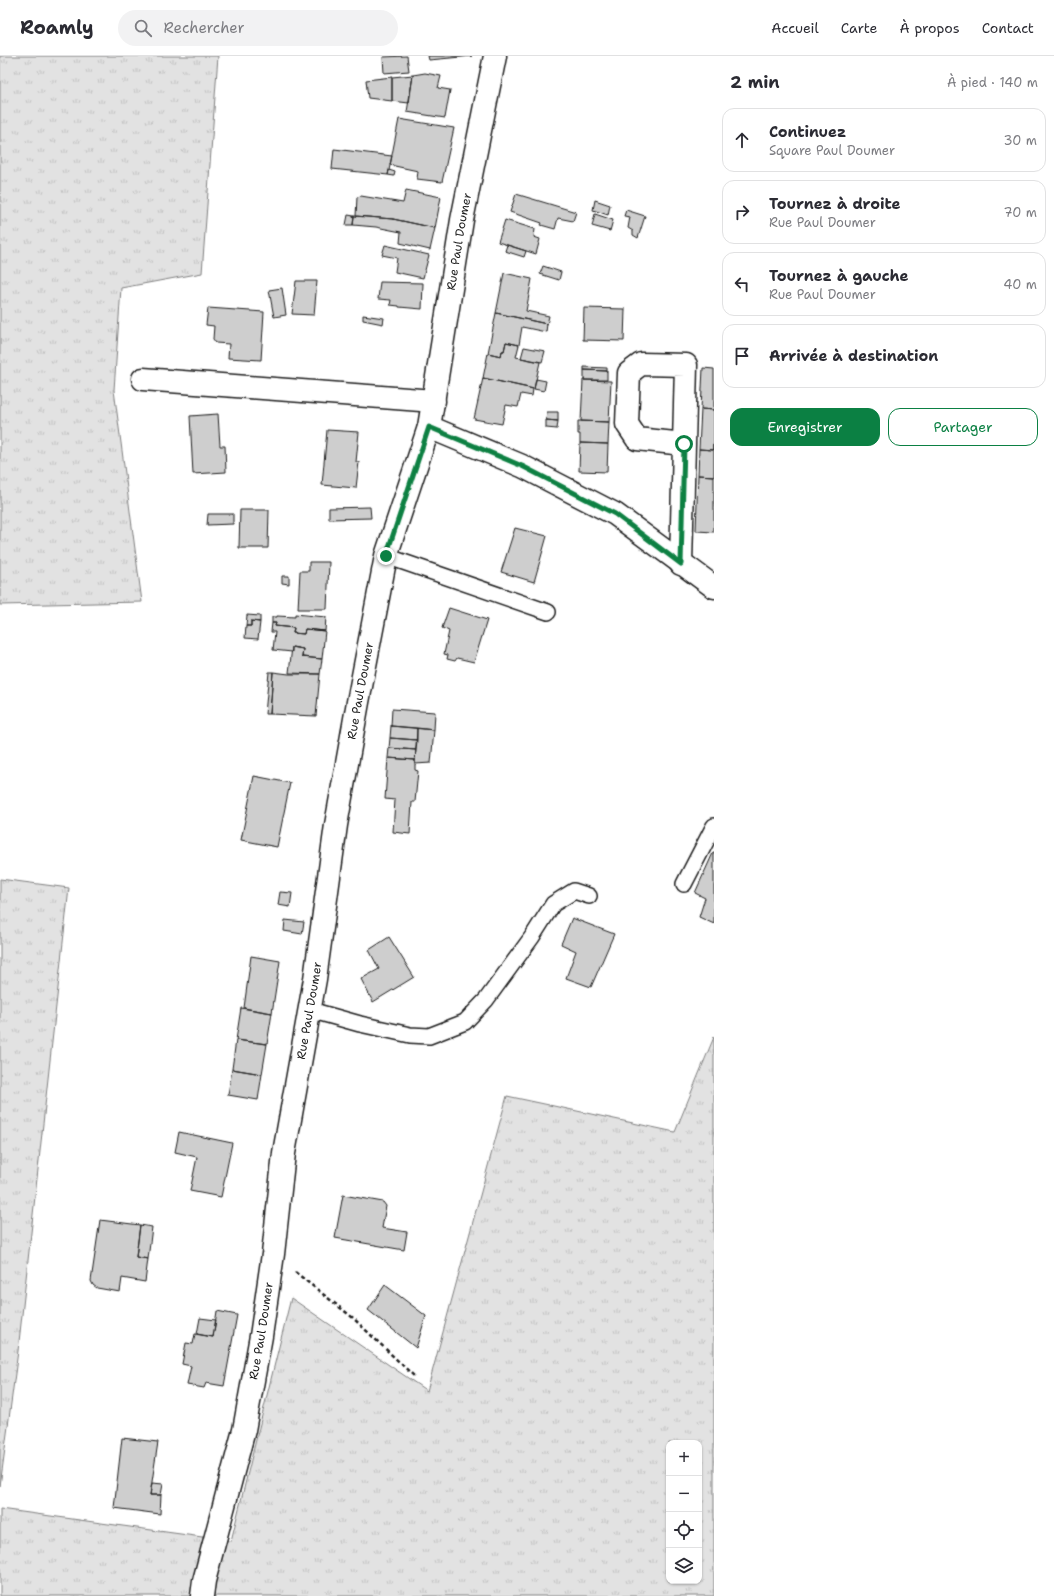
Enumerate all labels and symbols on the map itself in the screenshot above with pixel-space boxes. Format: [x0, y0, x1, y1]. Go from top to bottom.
street label: Rue Paul Doumer [443, 191, 475, 291]
route start [675, 435, 693, 453]
route end [377, 547, 395, 565]
street label: Rue Paul Doumer [343, 640, 377, 741]
street label: Rue Paul Doumer [293, 960, 325, 1061]
street label: Rue Paul Doumer [245, 1281, 277, 1381]

